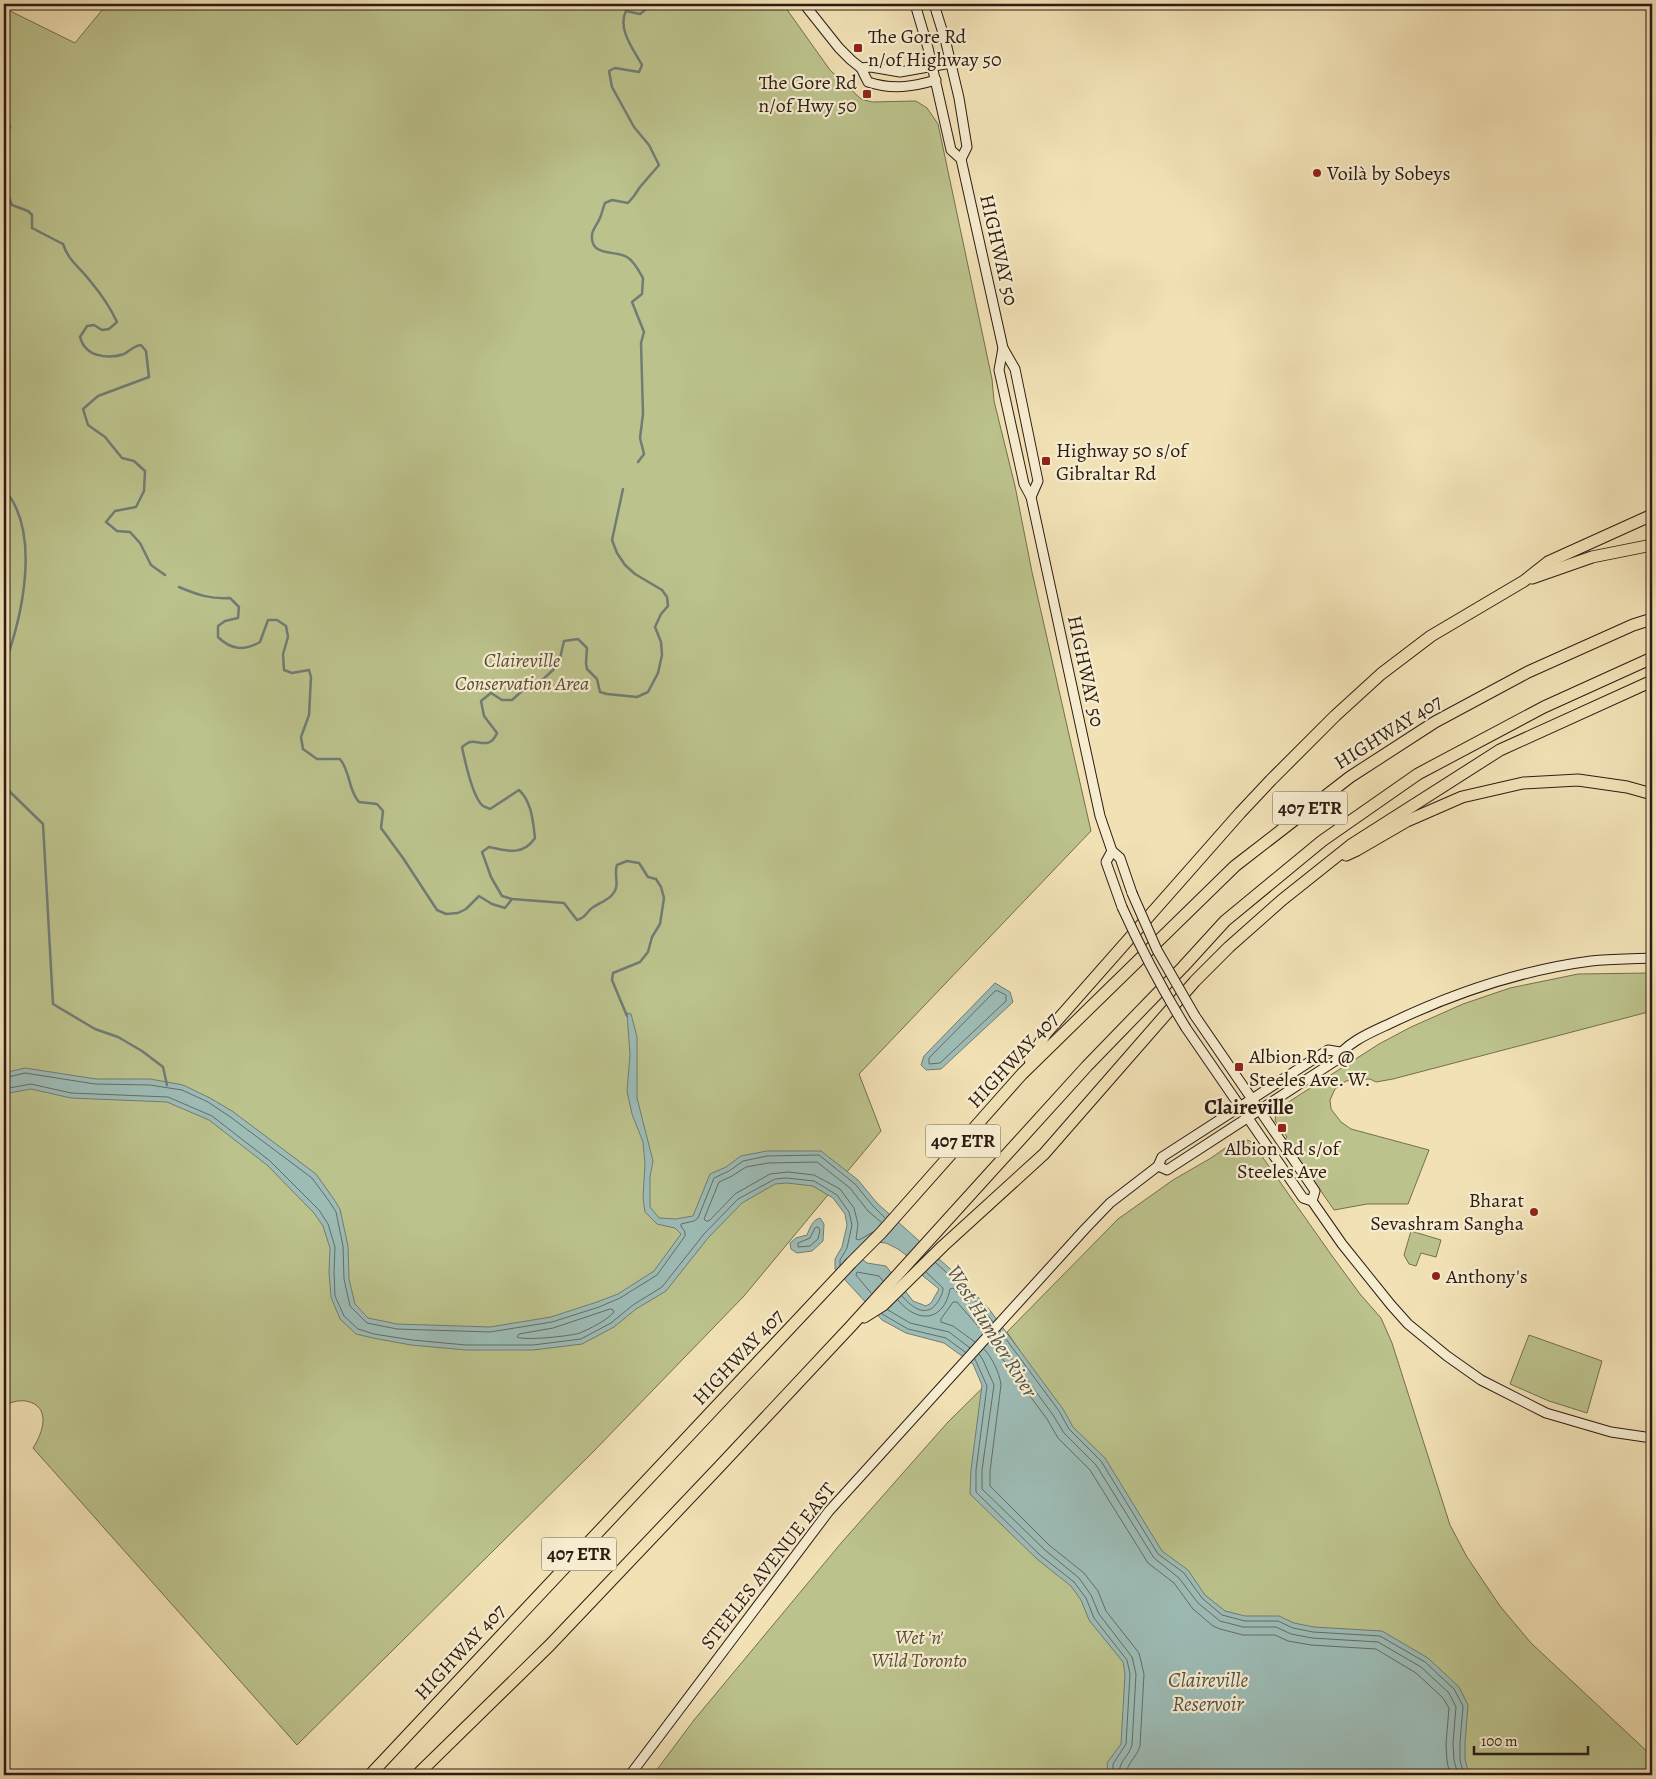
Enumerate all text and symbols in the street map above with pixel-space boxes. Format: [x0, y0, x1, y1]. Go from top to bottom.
place label: The Gore Rd n/of Highway 50 [868, 23, 1002, 73]
marker: The Gore Rd n/of Highway 50 [852, 42, 864, 54]
place label: The Gore Rd n/of Hwy 50 [758, 69, 857, 119]
marker: The Gore Rd n/of Hwy 50 [861, 88, 873, 100]
place label: Voilà by Sobeys [1326, 160, 1450, 187]
marker: Voilà by Sobeys [1311, 167, 1323, 179]
street label: HIGHWAY 50 [973, 192, 1025, 308]
place label: Highway 50 s/of Gibraltar Rd [1056, 437, 1190, 487]
marker: Highway 50 s/of Gibraltar Rd [1040, 455, 1052, 467]
street label: HIGHWAY 50 [1061, 613, 1111, 729]
park label: Claireville Conservation Area [455, 647, 589, 697]
street label: HIGHWAY 407 [1329, 688, 1447, 776]
road number: 407 ETR [1272, 791, 1348, 824]
street label: HIGHWAY 407 [961, 1006, 1065, 1114]
place label: Albion Rd. @ Steeles Ave. W. [1248, 1043, 1371, 1093]
marker: Albion Rd. @ Steeles Ave. W. [1233, 1061, 1245, 1073]
district label: Claireville [1204, 1093, 1294, 1121]
marker: Albion Rd s/of Steeles Ave [1276, 1122, 1288, 1134]
road number: 407 ETR [926, 1124, 1000, 1158]
place label: Albion Rd s/of Steeles Ave [1224, 1135, 1343, 1185]
place label: Bharat Sevashram Sangha [1370, 1187, 1525, 1237]
marker: Bharat Sevashram Sangha [1528, 1206, 1540, 1218]
water label: West Humber River [940, 1260, 1044, 1403]
place label: Anthony's [1445, 1263, 1528, 1290]
marker: Anthony's [1430, 1270, 1442, 1282]
street label: HIGHWAY 407 [686, 1303, 790, 1411]
street label: STEELES AVENUE EAST [694, 1477, 842, 1655]
road number: 407 ETR [542, 1538, 616, 1570]
street label: HIGHWAY 407 [408, 1598, 512, 1706]
park label: Wet 'n' Wild Toronto [871, 1624, 967, 1674]
water label: Claireville Reservoir [1168, 1666, 1249, 1718]
scale bar [1474, 1724, 1587, 1756]
text: 100 m [1481, 1731, 1518, 1751]

